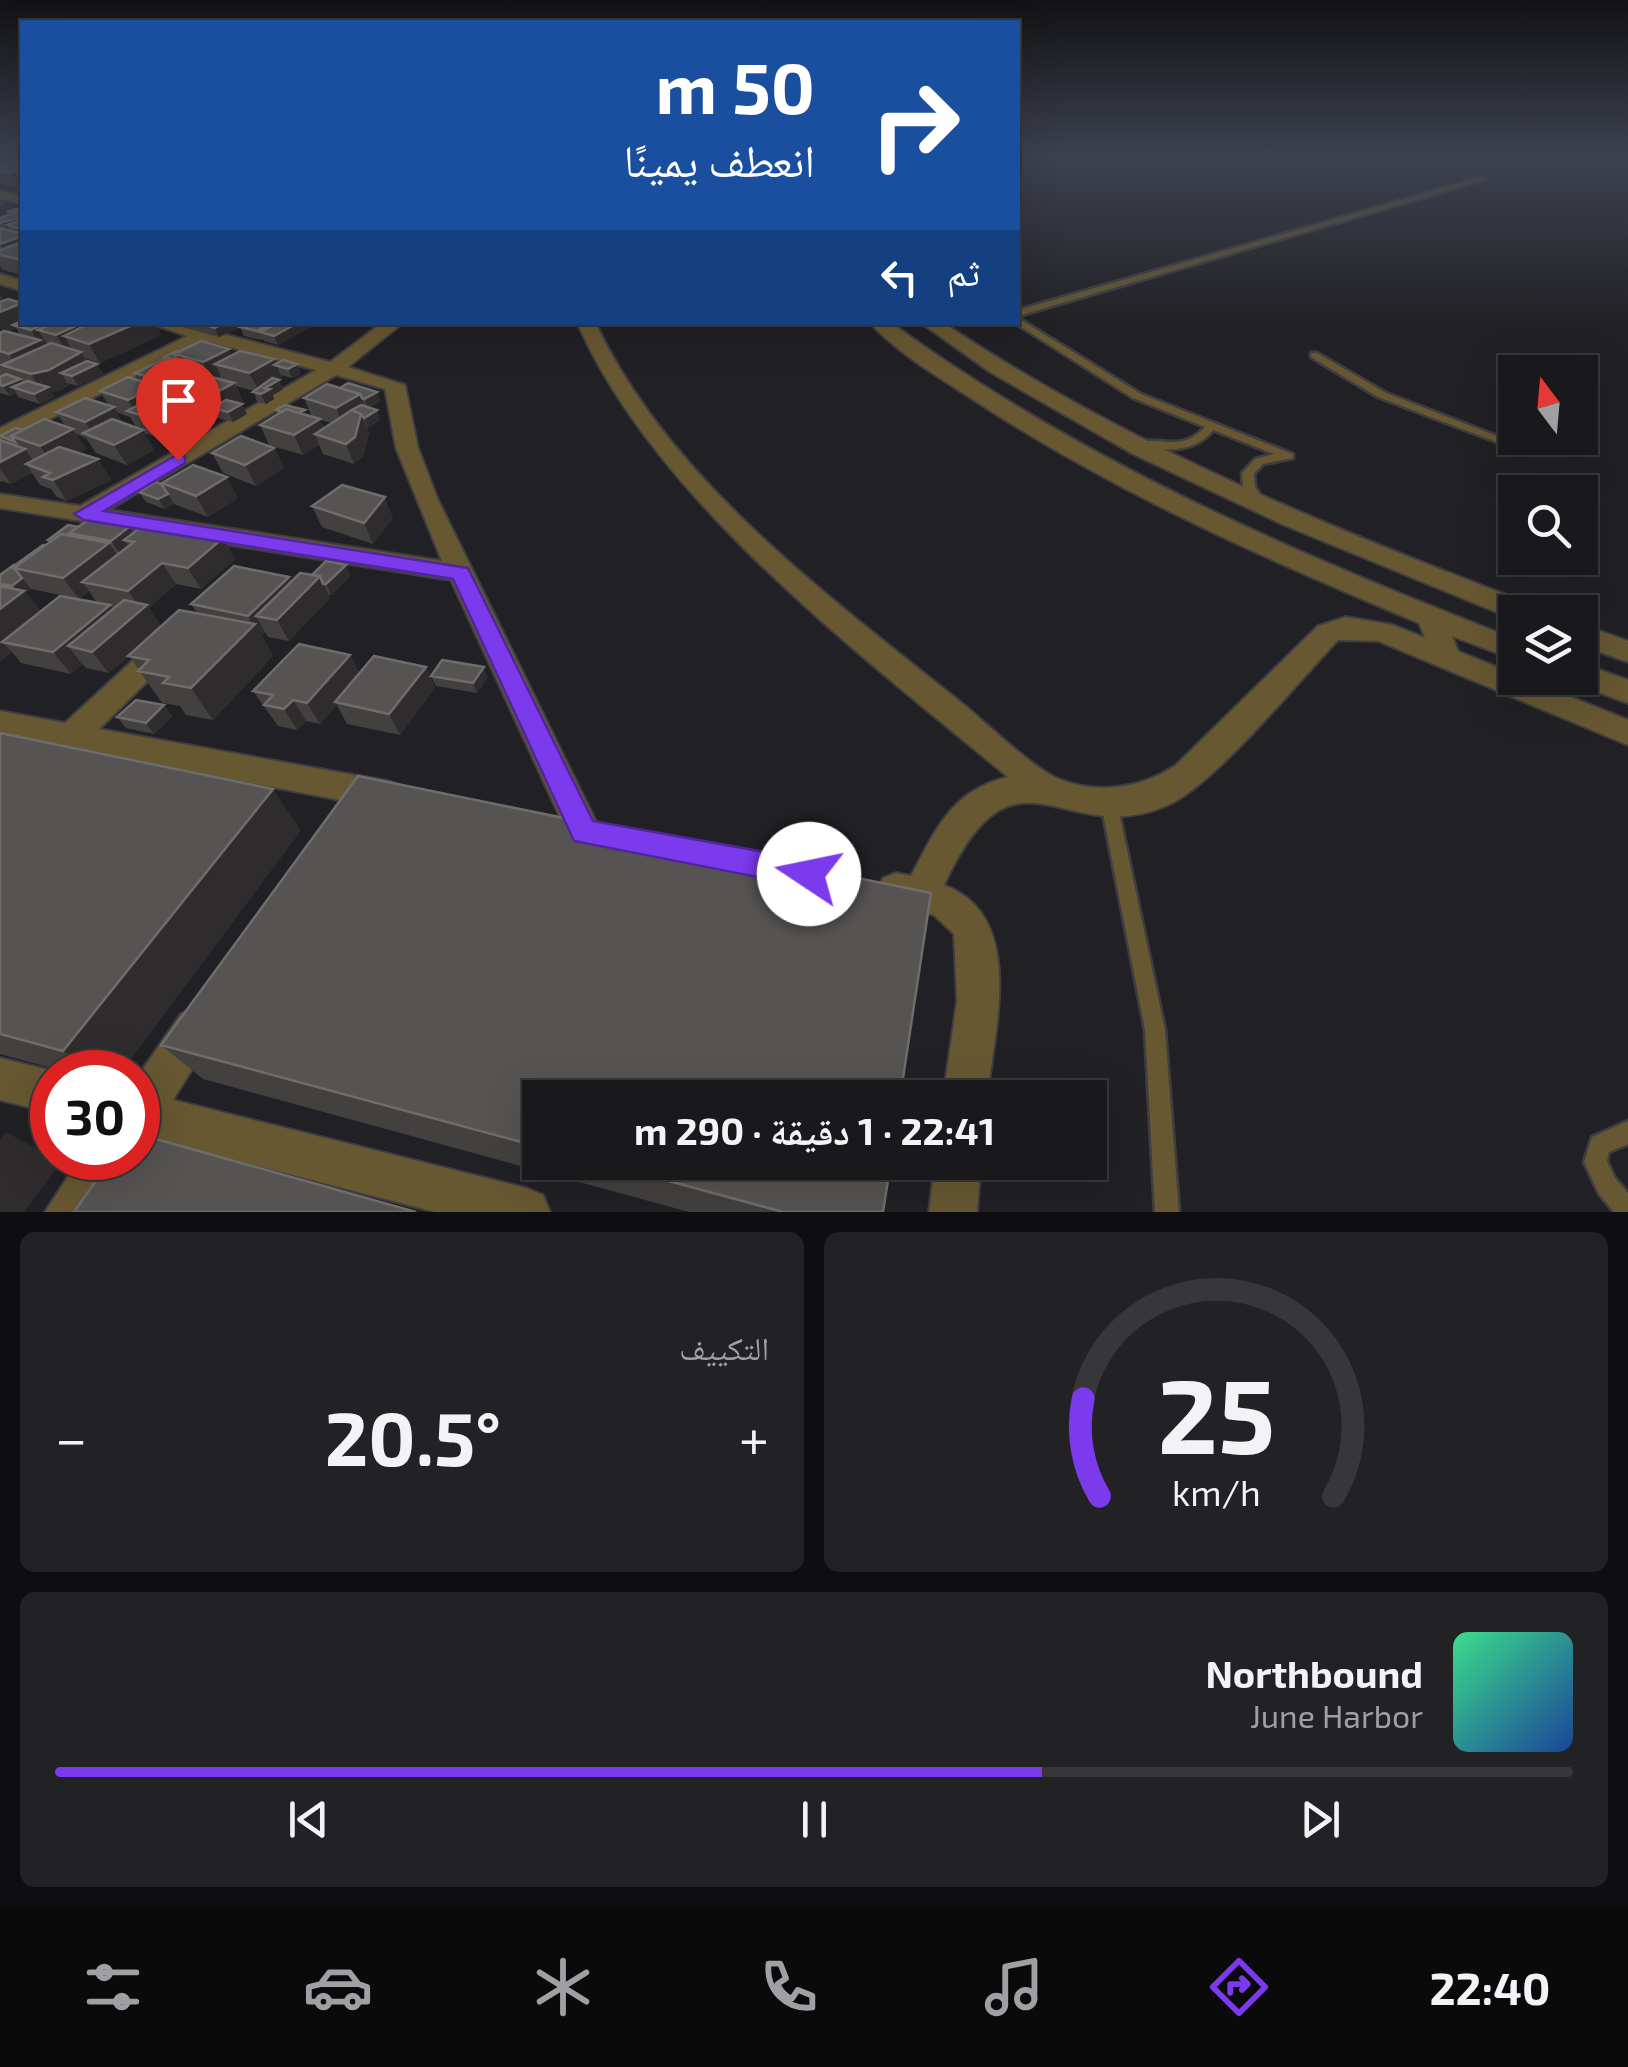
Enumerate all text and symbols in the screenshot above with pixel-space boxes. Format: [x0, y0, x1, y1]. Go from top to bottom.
text: 50 m [655, 44, 815, 128]
icon: right [850, 60, 980, 190]
text: انعطف يمينًا [623, 132, 815, 186]
text: ثم [947, 248, 980, 294]
icon: left [872, 250, 927, 305]
north arrow [1498, 355, 1598, 455]
map controls [1498, 355, 1598, 695]
pin [136, 358, 221, 461]
icon: arrive [151, 373, 206, 428]
button: search [1498, 475, 1598, 575]
button: layers [1498, 595, 1598, 695]
position arrow [757, 822, 861, 926]
speed limit sign: 30 [30, 1050, 160, 1180]
text: 22:41 · 1 دقيقة · 290 m [634, 1107, 995, 1153]
text: التكييف [679, 1328, 769, 1366]
text: 25 [1157, 1350, 1275, 1475]
text: 20.5° [325, 1391, 501, 1481]
text: − [55, 1404, 87, 1470]
text: + [739, 1404, 769, 1470]
text: km/h [1172, 1470, 1260, 1513]
text: Northbound [1205, 1650, 1423, 1696]
text: June Harbor [1250, 1696, 1423, 1734]
icon: previous [281, 1792, 336, 1847]
icon: pause [787, 1792, 842, 1847]
icon: next [1293, 1792, 1348, 1847]
icon: filters [78, 1952, 148, 2022]
icon: car [303, 1952, 373, 2022]
icon: climate [528, 1952, 598, 2022]
icon: phone [754, 1952, 824, 2022]
icon: music [979, 1952, 1049, 2022]
icon: directions [1204, 1952, 1274, 2022]
text: 22:40 [1429, 1960, 1550, 2014]

